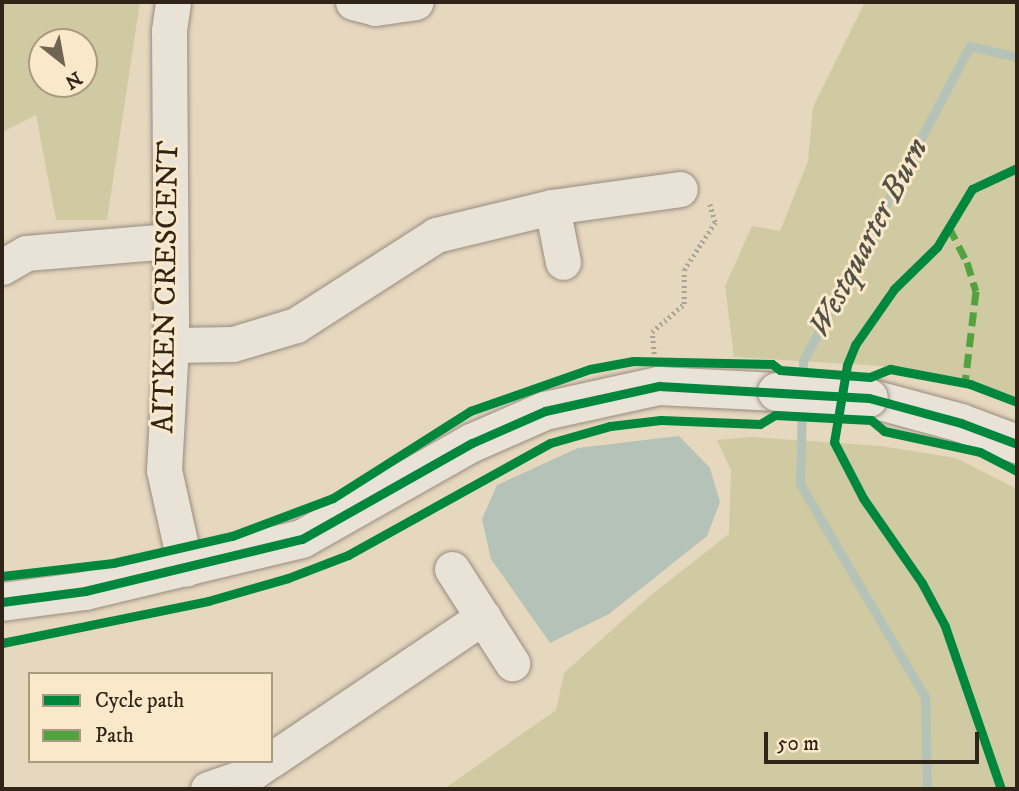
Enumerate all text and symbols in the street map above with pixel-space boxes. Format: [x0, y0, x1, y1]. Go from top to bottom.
north arrow [28, 28, 98, 98]
text: N [60, 66, 86, 94]
water label: Westquarter Burn [801, 132, 937, 344]
street label: AITKEN CRESCENT [146, 140, 188, 434]
legend [28, 672, 273, 763]
text: Cycle path [95, 688, 184, 714]
scale bar [767, 718, 982, 762]
text: Path [95, 723, 134, 749]
text: 50 m [777, 731, 819, 757]

